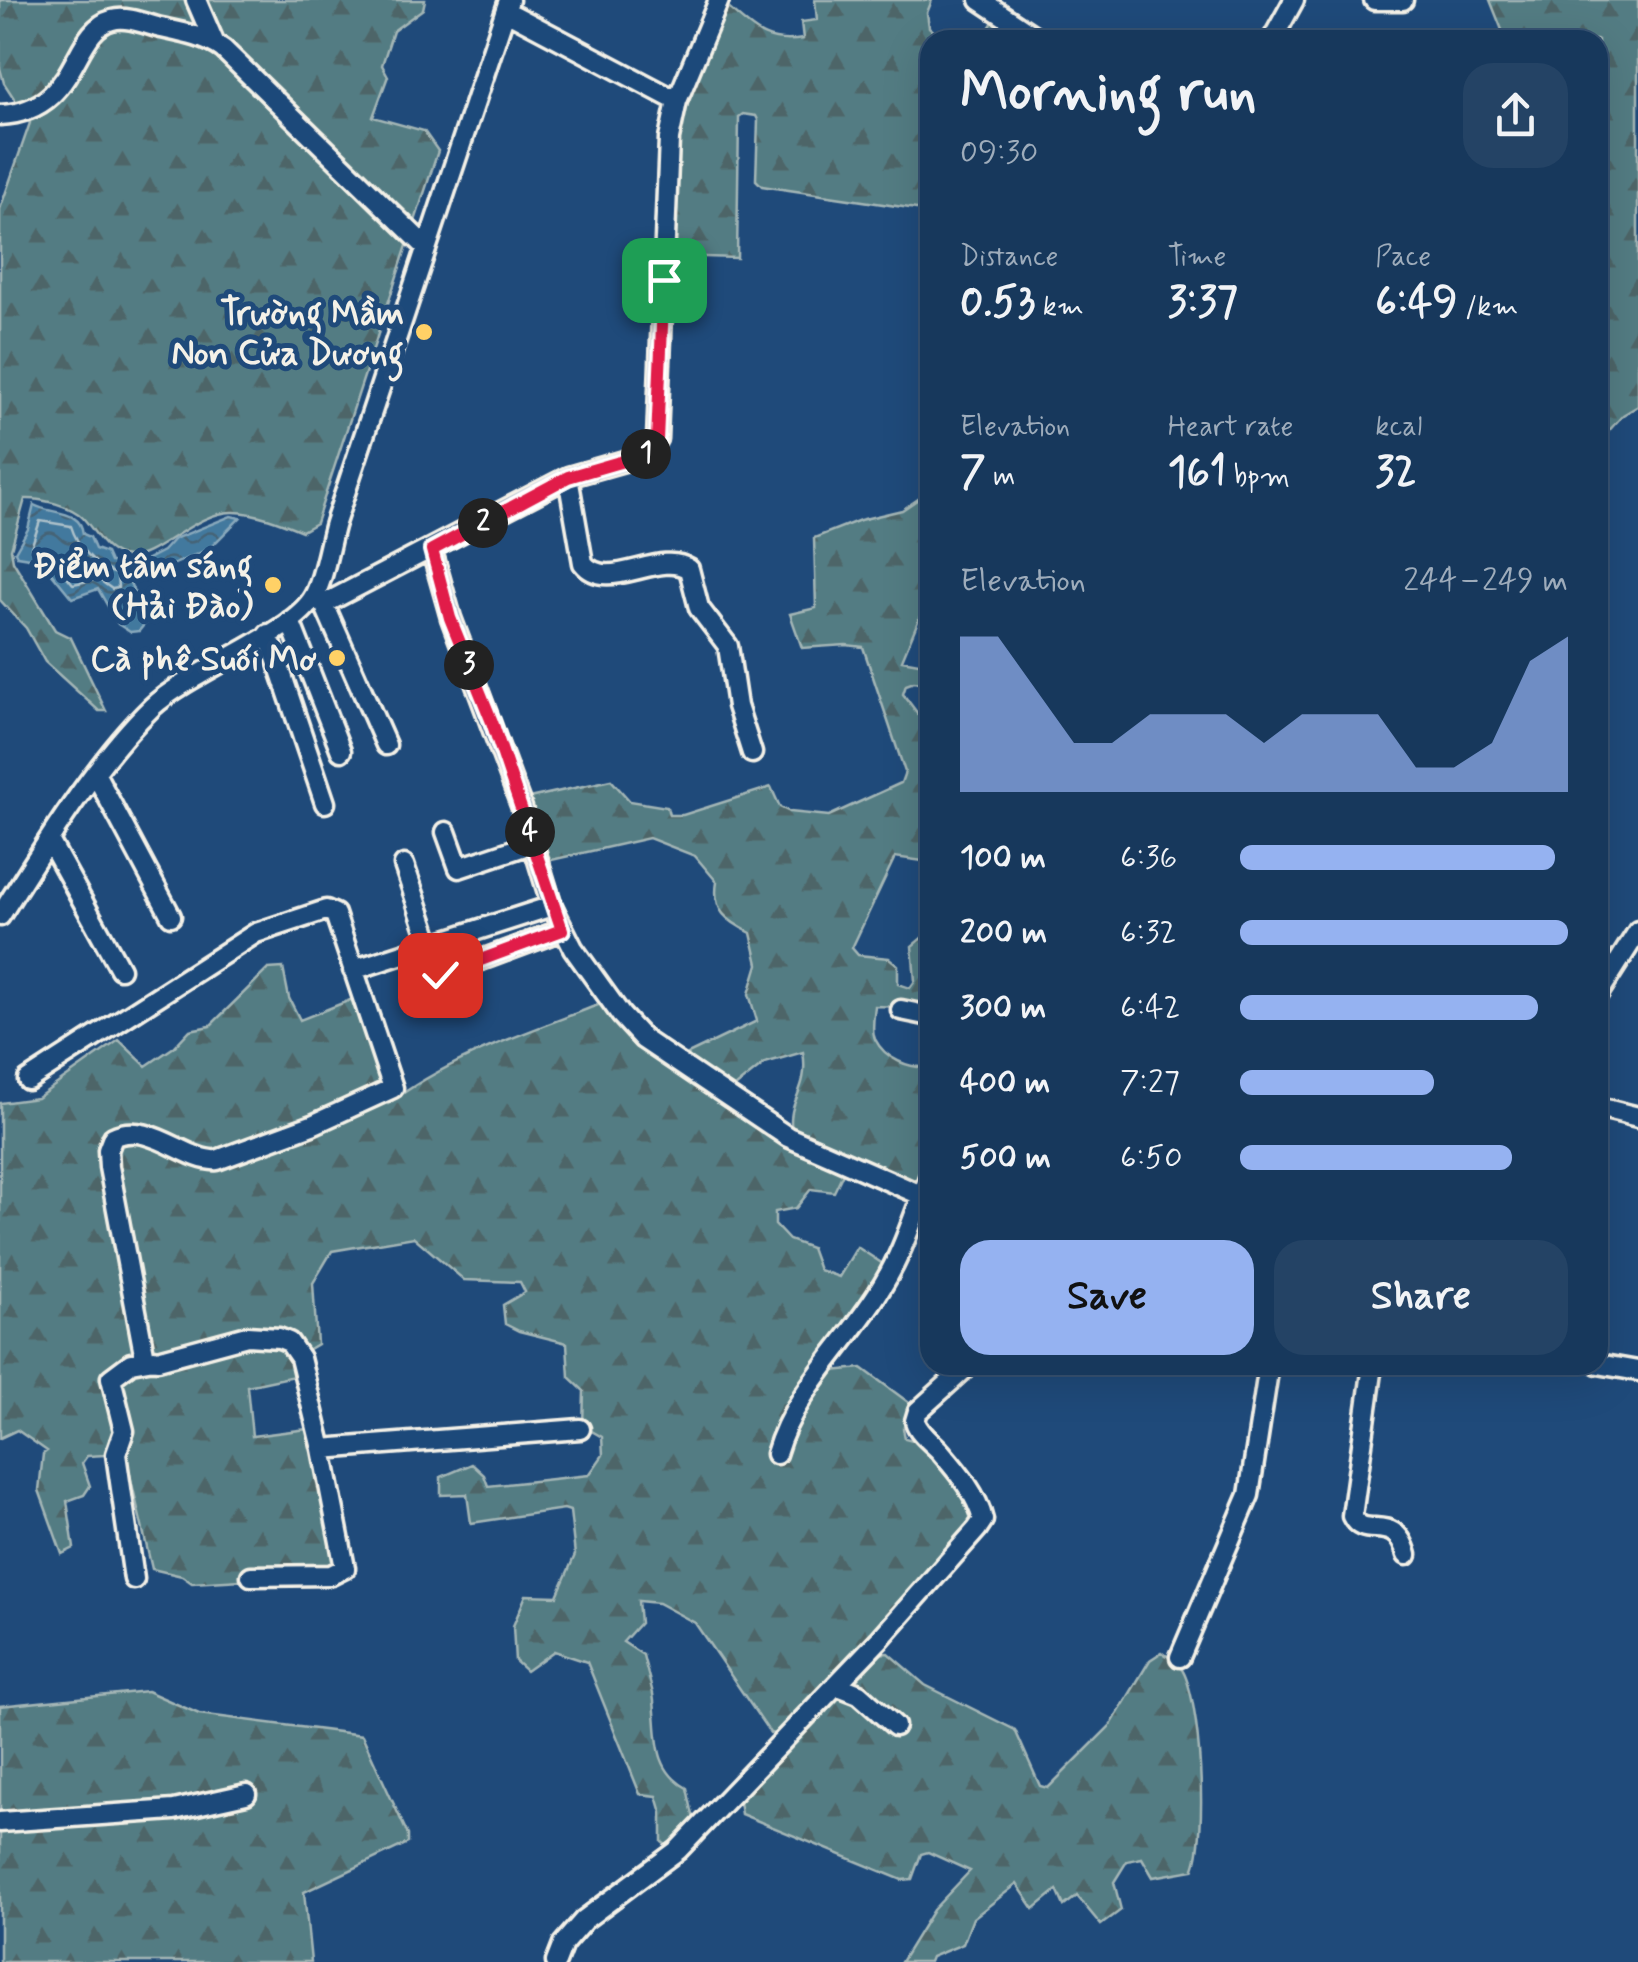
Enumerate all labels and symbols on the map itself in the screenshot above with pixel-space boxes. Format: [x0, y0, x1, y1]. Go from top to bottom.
pin [622, 238, 707, 323]
place label: Trường Mầm Non Cửa Dương [171, 291, 404, 382]
marker: Trường Mầm Non Cửa Dương [413, 321, 435, 343]
pin: 1 [621, 429, 671, 479]
pin: 2 [458, 498, 508, 548]
place label: Điểm tâm sáng (Hải Đào) [33, 544, 254, 630]
marker: Điểm tâm sáng (Hải Đào) [262, 574, 284, 596]
place label: Cà phê Suối Mơ [90, 637, 317, 683]
pin: 3 [444, 640, 494, 690]
marker: Cà phê Suối Mơ [326, 647, 348, 669]
pin: 4 [505, 807, 555, 857]
pin [398, 933, 483, 1018]

